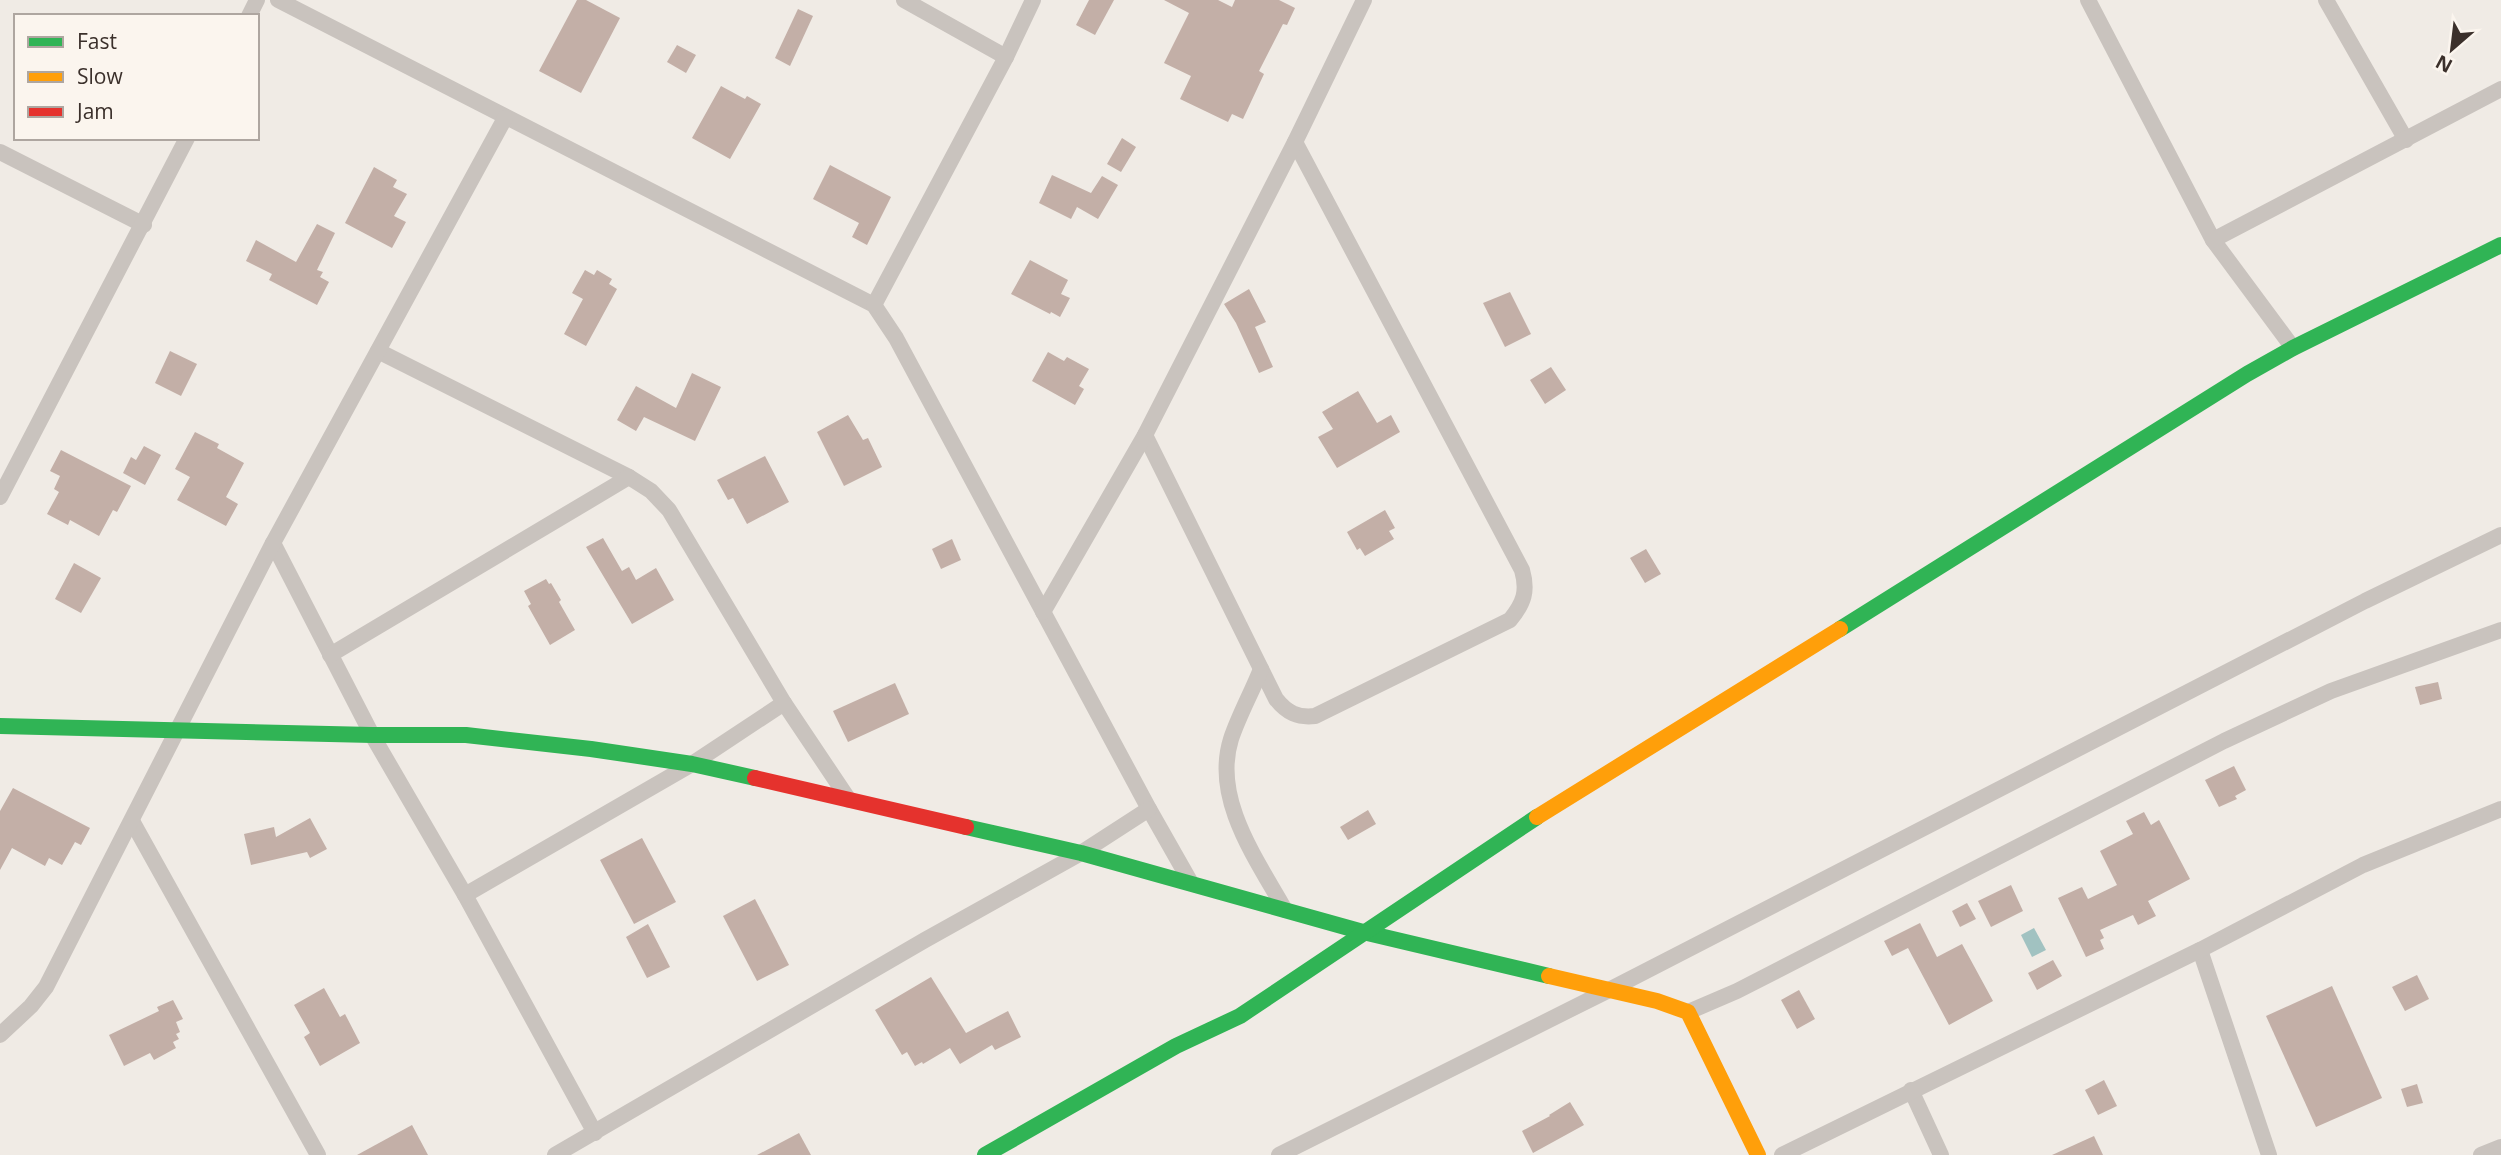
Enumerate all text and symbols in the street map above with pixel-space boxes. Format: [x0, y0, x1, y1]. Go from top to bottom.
legend [14, 14, 259, 140]
north arrow [2417, 14, 2487, 84]
text: Fast [77, 27, 117, 55]
text: N [2431, 49, 2457, 79]
text: Slow [77, 62, 123, 90]
text: Jam [75, 97, 114, 125]

